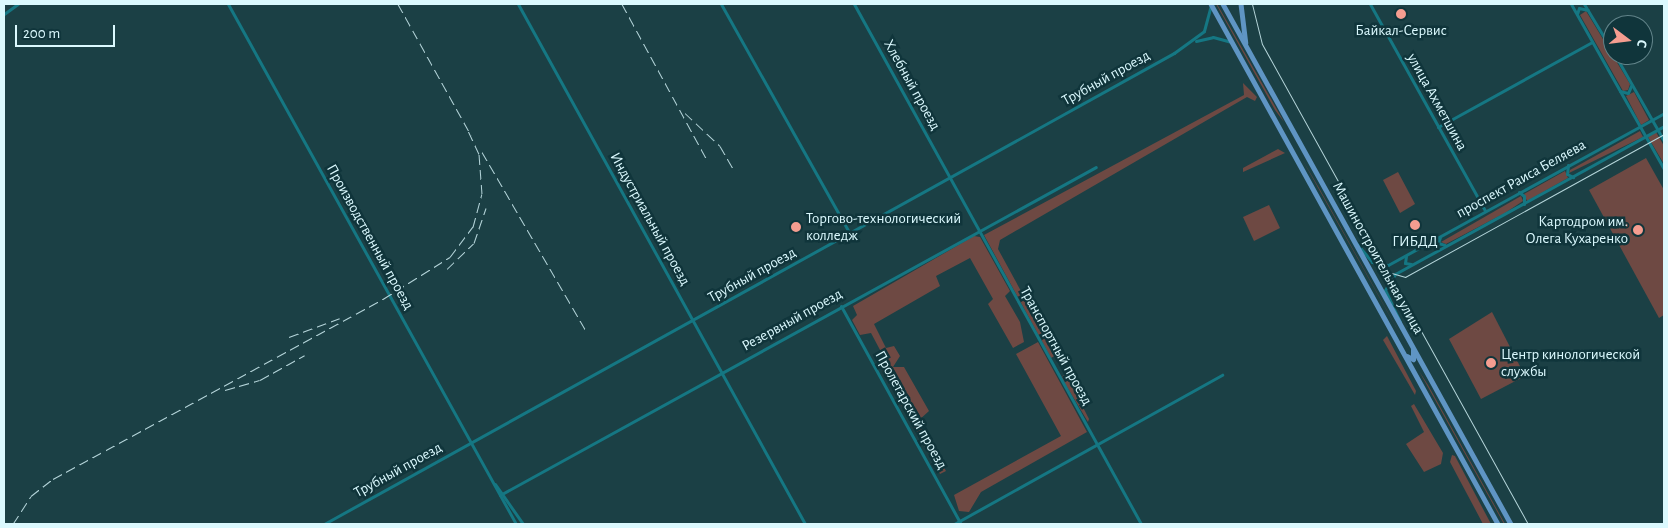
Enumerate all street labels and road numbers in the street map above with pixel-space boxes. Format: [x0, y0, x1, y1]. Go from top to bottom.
street label: Хлебный проезд [880, 37, 944, 133]
street label: Трубный проезд [1059, 46, 1153, 110]
street label: улица Ахметшина [1403, 50, 1471, 154]
street label: проспект Раиса Беляева [1453, 136, 1589, 222]
street label: Индустриальный проезд [606, 149, 694, 289]
street label: Производственный проезд [322, 161, 418, 313]
street label: Машиностроительная улица [1329, 179, 1427, 337]
street label: Трубный проезд [705, 243, 799, 307]
street label: Транспортный проезд [1016, 284, 1096, 408]
street label: Резервный проезд [739, 285, 845, 355]
street label: Пролетарский проезд [871, 348, 951, 472]
street label: Трубный проезд [351, 438, 445, 502]

